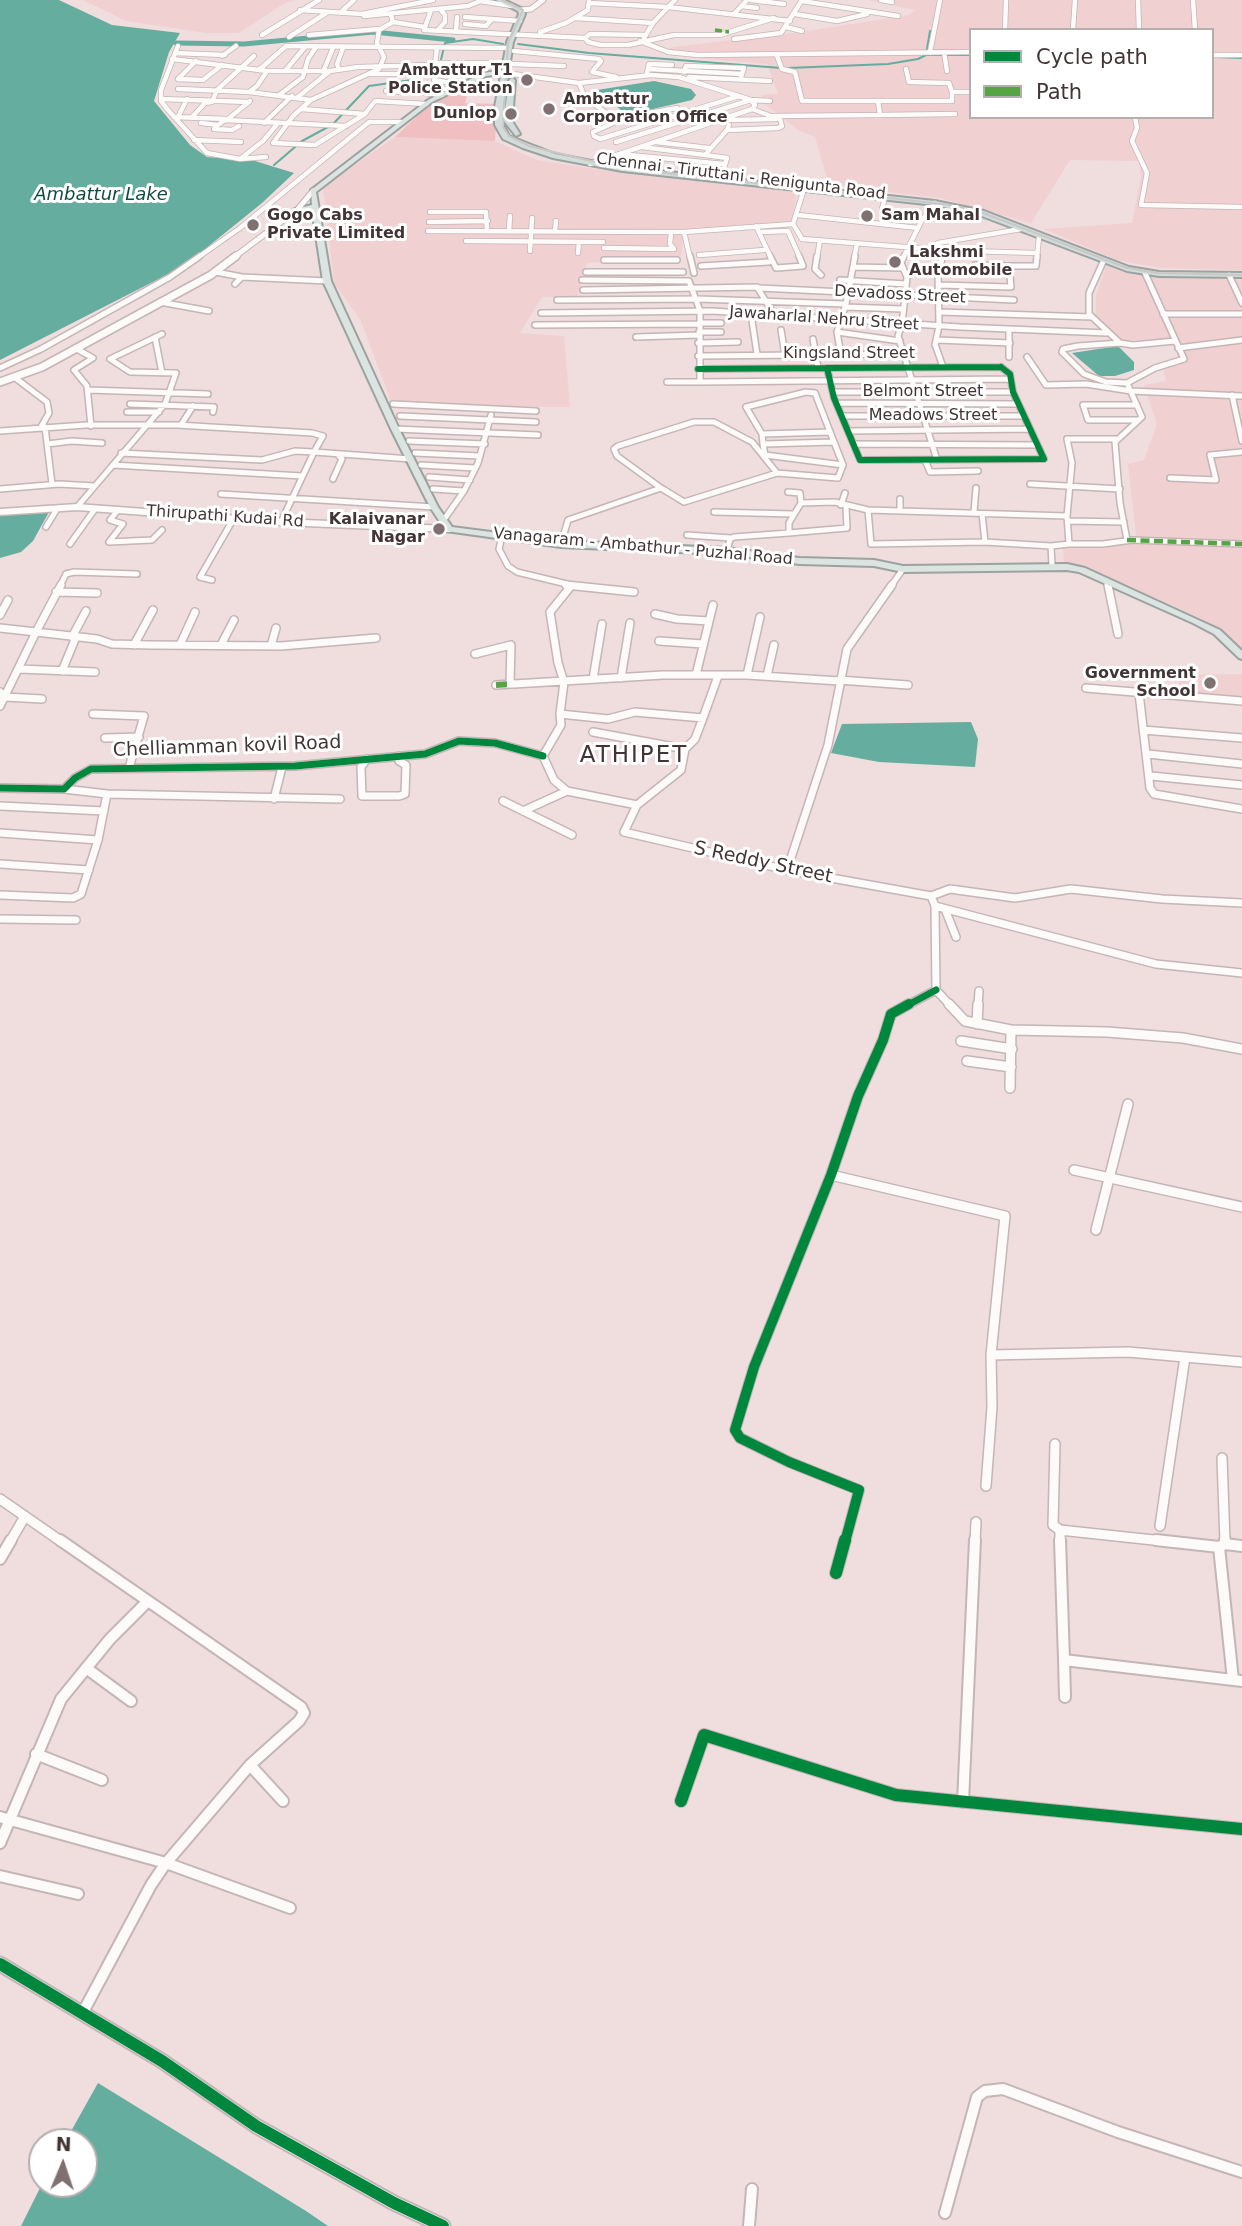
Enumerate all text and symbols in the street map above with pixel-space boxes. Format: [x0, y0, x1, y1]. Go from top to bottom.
legend [969, 28, 1214, 119]
text: Cycle path [1036, 45, 1148, 69]
place label: Ambattur T1 Police Station [388, 61, 513, 99]
marker: Ambattur T1 Police Station [519, 72, 535, 88]
text: Path [1036, 80, 1082, 104]
place label: Ambattur Corporation Office [563, 90, 728, 128]
marker: Ambattur Corporation Office [541, 101, 557, 117]
place label: Dunlop [433, 104, 497, 124]
marker: Dunlop [503, 106, 519, 122]
street label: Chennai - Tiruttani - Renigunta Road [595, 150, 887, 204]
water label: Ambattur Lake [34, 184, 168, 206]
place label: Gogo Cabs Private Limited [267, 206, 405, 244]
place label: Sam Mahal [881, 206, 980, 226]
marker: Sam Mahal [859, 208, 875, 224]
marker: Gogo Cabs Private Limited [245, 217, 261, 233]
place label: Lakshmi Automobile [909, 243, 1012, 281]
marker: Lakshmi Automobile [887, 254, 903, 270]
street label: Devadoss Street [834, 282, 966, 308]
street label: Jawaharlal Nehru Street [729, 303, 919, 335]
street label: Kingsland Street [783, 344, 915, 364]
street label: Belmont Street [863, 382, 983, 402]
street label: Meadows Street [869, 406, 997, 426]
street label: Thirupathi Kudai Rd [146, 502, 304, 532]
place label: Kalaivanar Nagar [329, 510, 425, 548]
marker: Kalaivanar Nagar [431, 521, 447, 537]
street label: Vanagaram - Ambathur - Puzhal Road [493, 524, 793, 570]
place label: Government School [1085, 664, 1196, 702]
marker: Government School [1202, 675, 1218, 691]
street label: Chelliamman kovil Road [112, 732, 342, 762]
district label: ATHIPET [581, 742, 687, 770]
street label: S Reddy Street [692, 837, 834, 889]
north arrow [28, 2128, 98, 2198]
text: N [55, 2133, 72, 2155]

